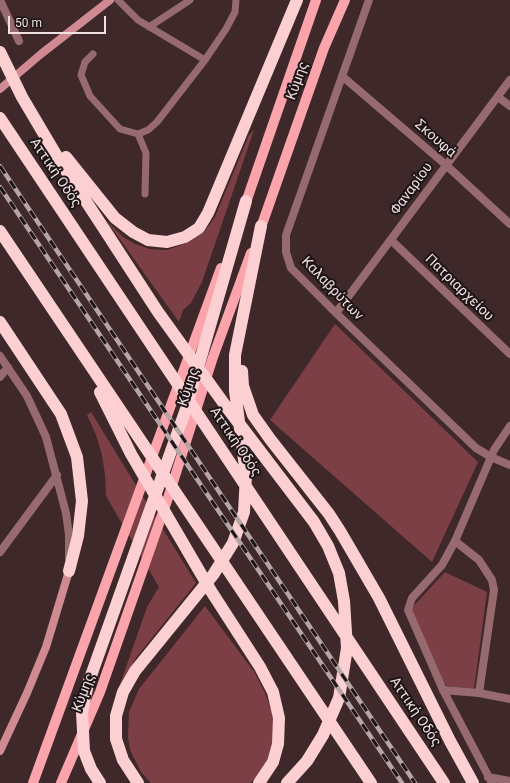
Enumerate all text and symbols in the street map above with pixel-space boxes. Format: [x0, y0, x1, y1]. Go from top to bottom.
scale bar [10, 8, 108, 34]
text: 50 m [15, 16, 42, 30]
street label: Κύμης [283, 59, 313, 103]
street label: Σκουφά [411, 117, 459, 161]
street label: Αττική Οδός [26, 135, 84, 211]
street label: Φαναρίου [387, 160, 437, 218]
street label: Πατριαρχείου [421, 251, 497, 325]
street label: Καλαβρύτων [298, 254, 366, 324]
street label: Κύμης [175, 366, 203, 408]
street label: Αττική Οδός [206, 404, 264, 480]
street label: Κύμης [69, 671, 99, 715]
street label: Αττική Οδός [386, 674, 444, 750]

